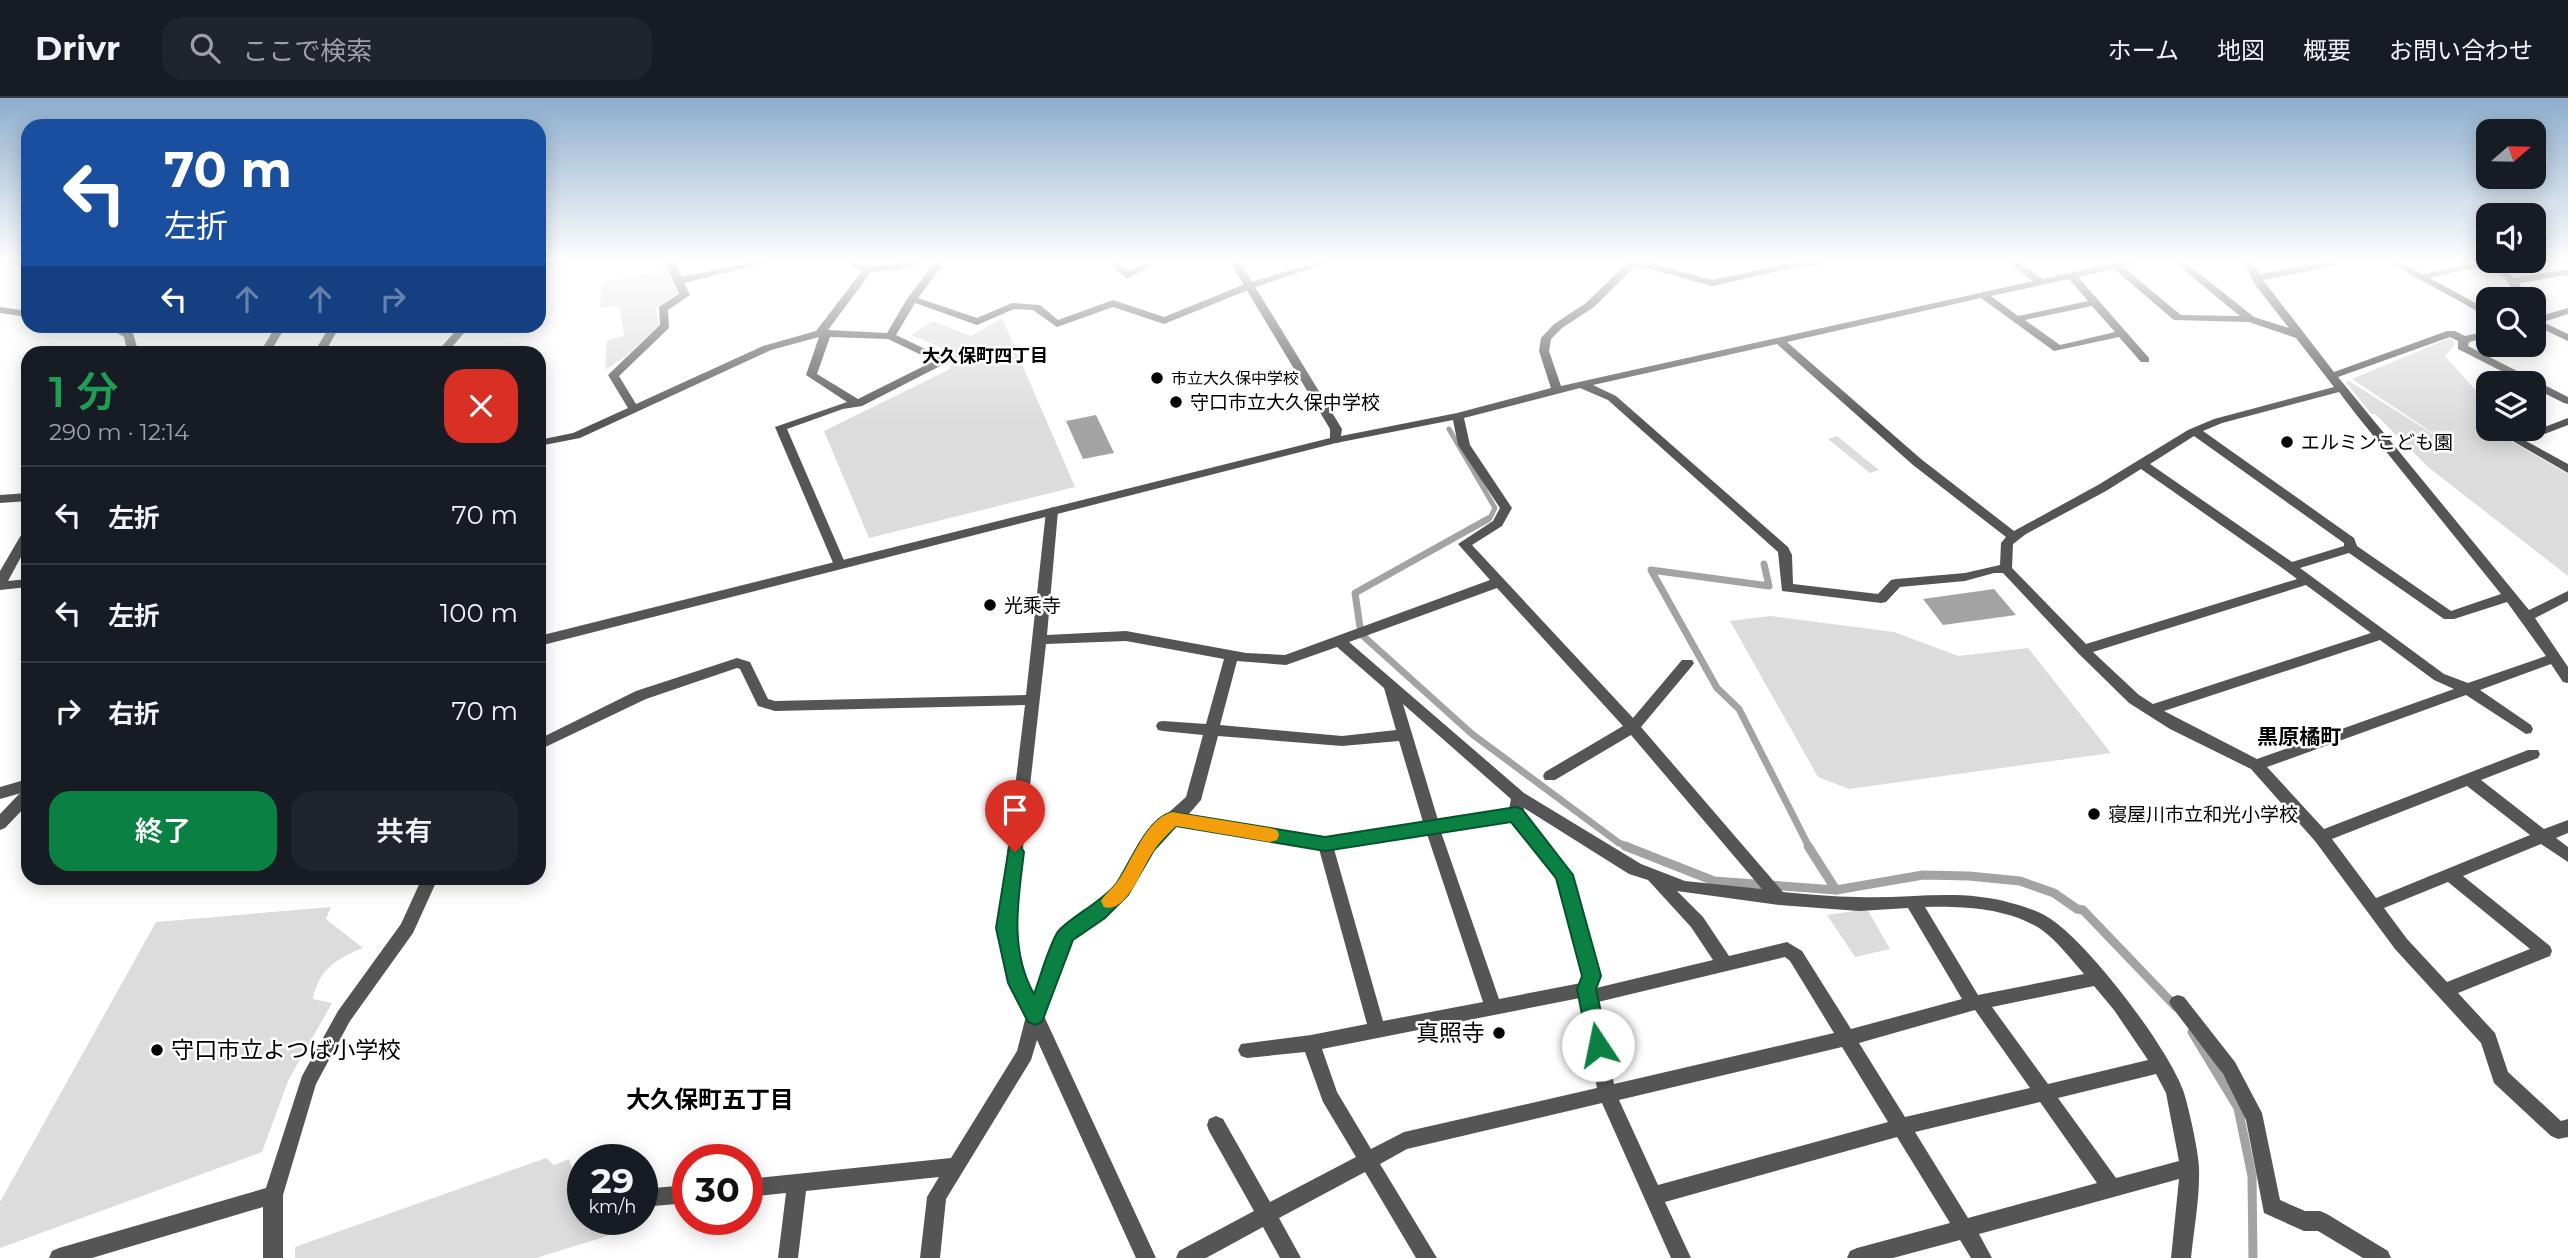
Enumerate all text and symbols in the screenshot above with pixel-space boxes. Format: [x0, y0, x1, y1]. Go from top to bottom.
search box [162, 17, 652, 80]
text: Drivr [35, 28, 120, 68]
icon: search [186, 29, 224, 67]
text: ここで検索 [242, 35, 372, 67]
text: ホーム [2108, 36, 2179, 65]
text: 地図 [2217, 36, 2265, 65]
text: 概要 [2303, 36, 2351, 65]
text: お問い合わせ [2389, 36, 2533, 65]
north arrow [2476, 119, 2546, 189]
map controls [2476, 119, 2546, 441]
text: 70 m [164, 140, 292, 199]
icon: left [49, 147, 140, 238]
button: sound [2476, 203, 2546, 273]
text: 左折 [164, 206, 228, 245]
icon: left [155, 280, 193, 318]
icon: ahead [228, 280, 266, 318]
icon: ahead [301, 280, 339, 318]
icon: right [374, 280, 412, 318]
button: search [2476, 287, 2546, 357]
district label: 大久保町四丁目 [922, 345, 1048, 367]
text: 1 分 [49, 366, 119, 418]
button: close [444, 369, 518, 443]
place label: 市立大久保中学校 [1171, 369, 1299, 388]
marker: 市立大久保中学校 [1149, 370, 1165, 386]
button: layers [2476, 371, 2546, 441]
place label: 守口市立大久保中学校 [1190, 391, 1380, 414]
marker: 守口市立大久保中学校 [1168, 394, 1184, 410]
text: 290 m · 12:14 [49, 418, 189, 446]
place label: エルミンこども園 [2301, 431, 2453, 454]
marker: エルミンこども園 [2279, 434, 2295, 450]
icon: left [49, 496, 87, 534]
text: 70 m [452, 499, 518, 531]
text: 左折 [108, 502, 160, 534]
icon: left [49, 594, 87, 632]
place label: 光乘寺 [1004, 594, 1061, 617]
text: 100 m [440, 597, 518, 629]
marker: 光乘寺 [982, 597, 998, 613]
text: 左折 [108, 600, 160, 632]
icon: right [49, 692, 87, 730]
text: 70 m [452, 695, 518, 727]
text: 右折 [108, 698, 160, 730]
district label: 黒原橘町 [2257, 724, 2341, 749]
pin [985, 780, 1045, 852]
button: 終了 [49, 791, 277, 871]
button: 共有 [291, 791, 518, 871]
icon: arrive [996, 791, 1034, 829]
place label: 寝屋川市立和光小学校 [2108, 803, 2298, 826]
marker: 寝屋川市立和光小学校 [2086, 806, 2102, 822]
position arrow [1561, 1008, 1635, 1082]
place label: 真照寺 [1416, 1019, 1485, 1047]
marker: 真照寺 [1491, 1025, 1507, 1041]
place label: 守口市立よつば小学校 [171, 1036, 401, 1064]
marker: 守口市立よつば小学校 [149, 1042, 165, 1058]
district label: 大久保町五丁目 [626, 1085, 794, 1114]
speed limit sign: 30 [672, 1144, 763, 1235]
text: 29 [591, 1159, 634, 1202]
text: km/h [588, 1196, 637, 1218]

